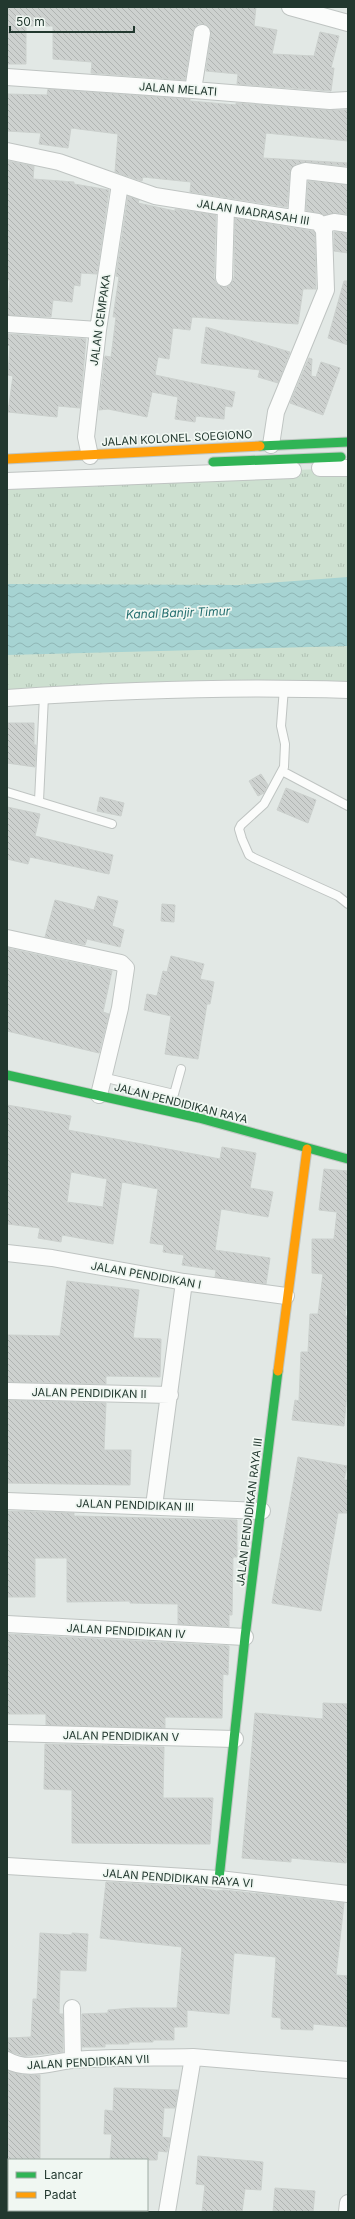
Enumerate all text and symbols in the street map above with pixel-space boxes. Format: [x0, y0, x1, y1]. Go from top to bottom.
scale bar [10, 8, 134, 34]
text: 50 m [16, 14, 45, 29]
street label: JALAN MELATI [138, 79, 218, 99]
street label: JALAN MADRASAH III [196, 196, 310, 228]
street label: JALAN CEMPAKA [87, 273, 113, 367]
street label: JALAN KOLONEL SOEGIONO [101, 427, 253, 449]
water label: Kanal Banjir Timur [125, 603, 231, 622]
street label: JALAN PENDIDIKAN RAYA [113, 1080, 250, 1126]
street label: JALAN PENDIDIKAN I [90, 1258, 202, 1292]
street label: JALAN PENDIDIKAN II [31, 1385, 147, 1401]
street label: JALAN PENDIDIKAN RAYA III [233, 1437, 265, 1587]
street label: JALAN PENDIDIKAN III [76, 1496, 194, 1514]
street label: JALAN PENDIDIKAN IV [66, 1621, 186, 1641]
street label: JALAN PENDIDIKAN V [63, 1728, 180, 1744]
street label: JALAN PENDIDIKAN RAYA VI [102, 1866, 254, 1890]
street label: JALAN PENDIDIKAN VII [27, 2052, 149, 2072]
legend [8, 2159, 148, 2211]
text: Lancar [44, 2167, 83, 2182]
text: Padat [44, 2187, 76, 2202]

